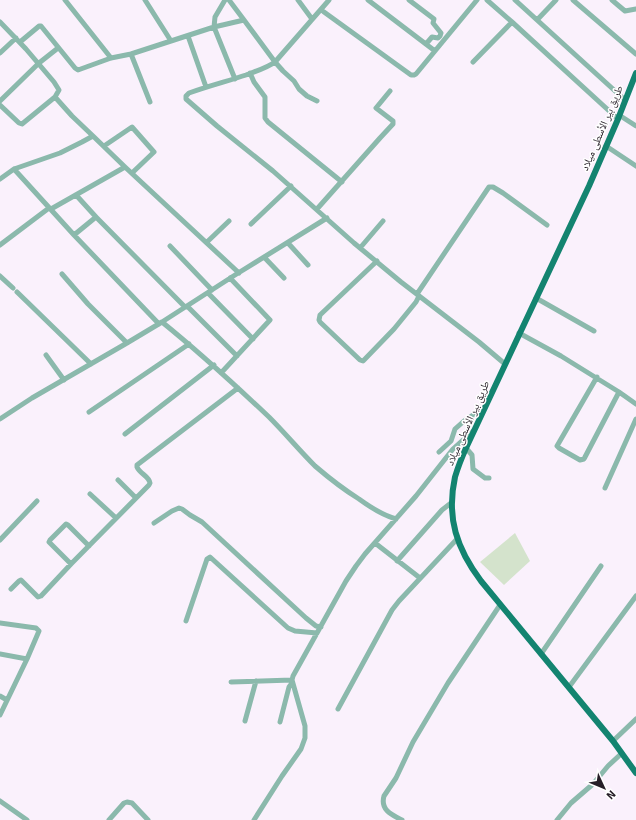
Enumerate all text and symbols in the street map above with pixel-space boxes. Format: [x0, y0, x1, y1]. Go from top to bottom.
street label: طريق بير الأسطى ميلاد [578, 83, 626, 173]
street label: طريق بير الأسطى ميلاد [443, 379, 493, 467]
north arrow [584, 768, 624, 808]
text: N [603, 787, 618, 802]

